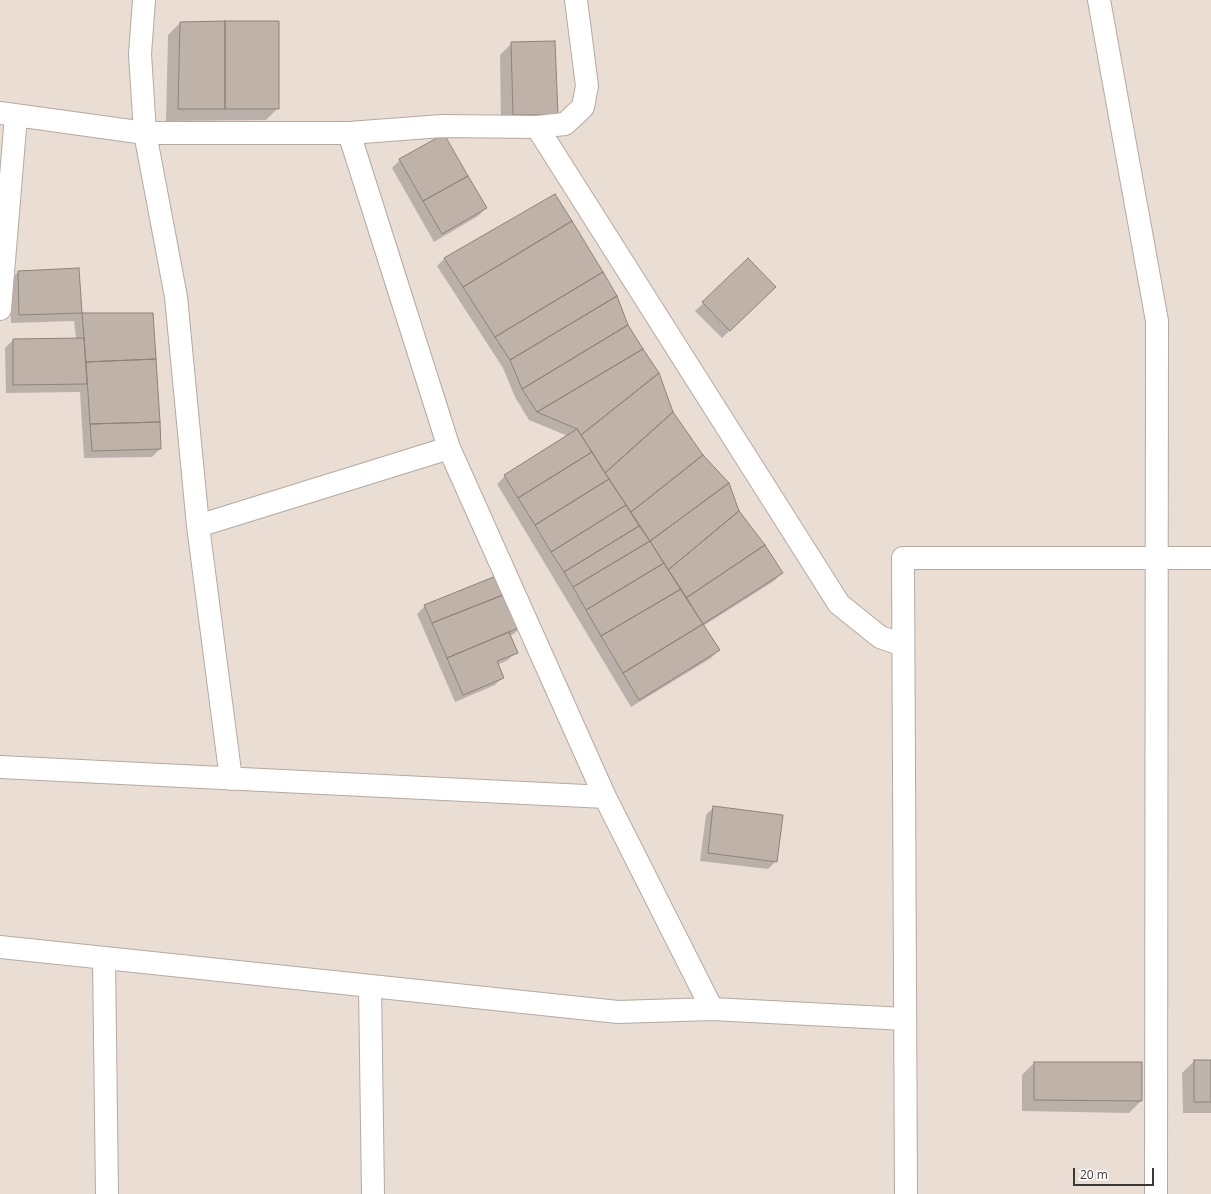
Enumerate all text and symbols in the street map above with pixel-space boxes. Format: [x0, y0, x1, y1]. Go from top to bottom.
scale bar [1075, 1160, 1156, 1186]
text: 20 m [1080, 1166, 1108, 1183]

